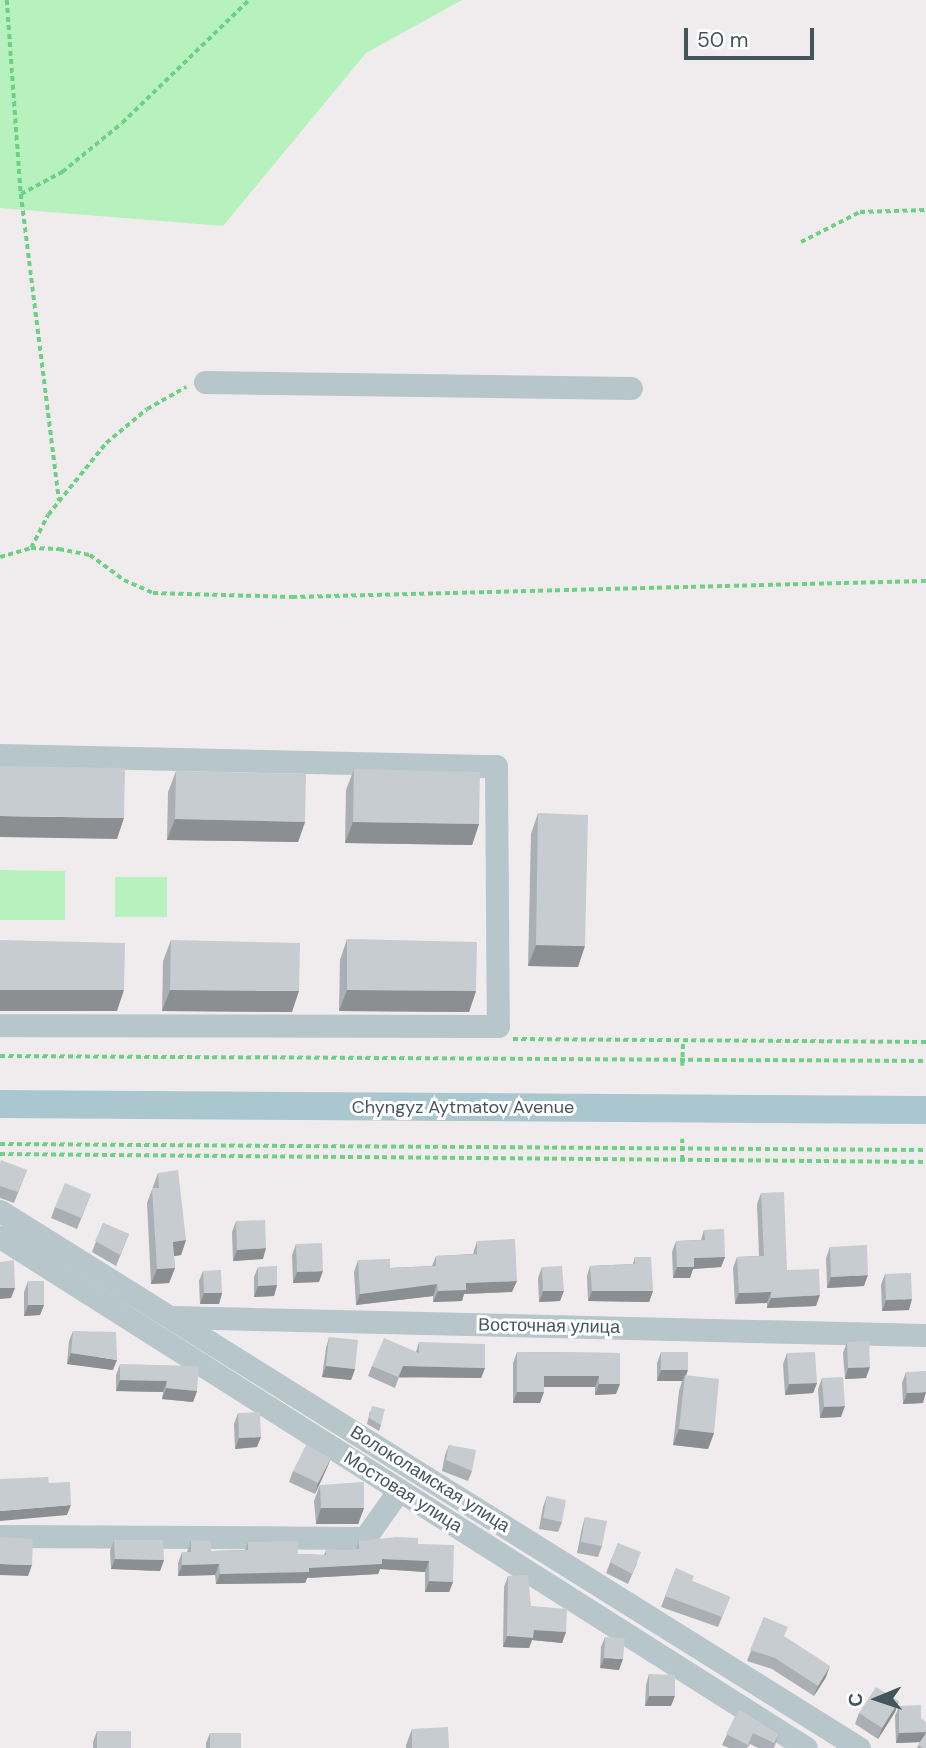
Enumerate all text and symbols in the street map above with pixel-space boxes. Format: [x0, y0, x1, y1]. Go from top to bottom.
scale bar [688, 14, 818, 58]
text: 50 m [697, 26, 748, 54]
street label: Chyngyz Aytmatov Avenue [352, 1096, 574, 1118]
street label: Восточная улица [478, 1314, 620, 1338]
street label: Волоколамская улица [346, 1421, 514, 1537]
street label: Мостовая улица [340, 1447, 466, 1537]
north arrow [842, 1664, 912, 1734]
text: С [843, 1692, 868, 1707]

